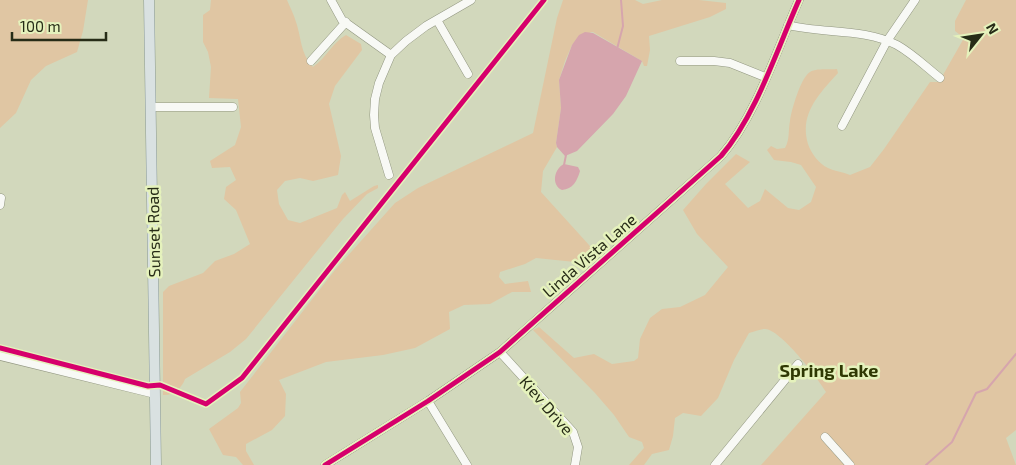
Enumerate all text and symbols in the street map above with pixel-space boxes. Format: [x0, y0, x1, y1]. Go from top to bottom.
scale bar [12, 10, 106, 42]
north arrow [956, 10, 1006, 60]
text: 100 m [20, 17, 61, 35]
text: N [983, 20, 1003, 37]
street label: Sunset Road [143, 187, 163, 277]
street label: Linda Vista Lane [538, 209, 640, 301]
district label: Spring Lake [780, 359, 878, 381]
street label: Kiev Drive [516, 372, 578, 438]

